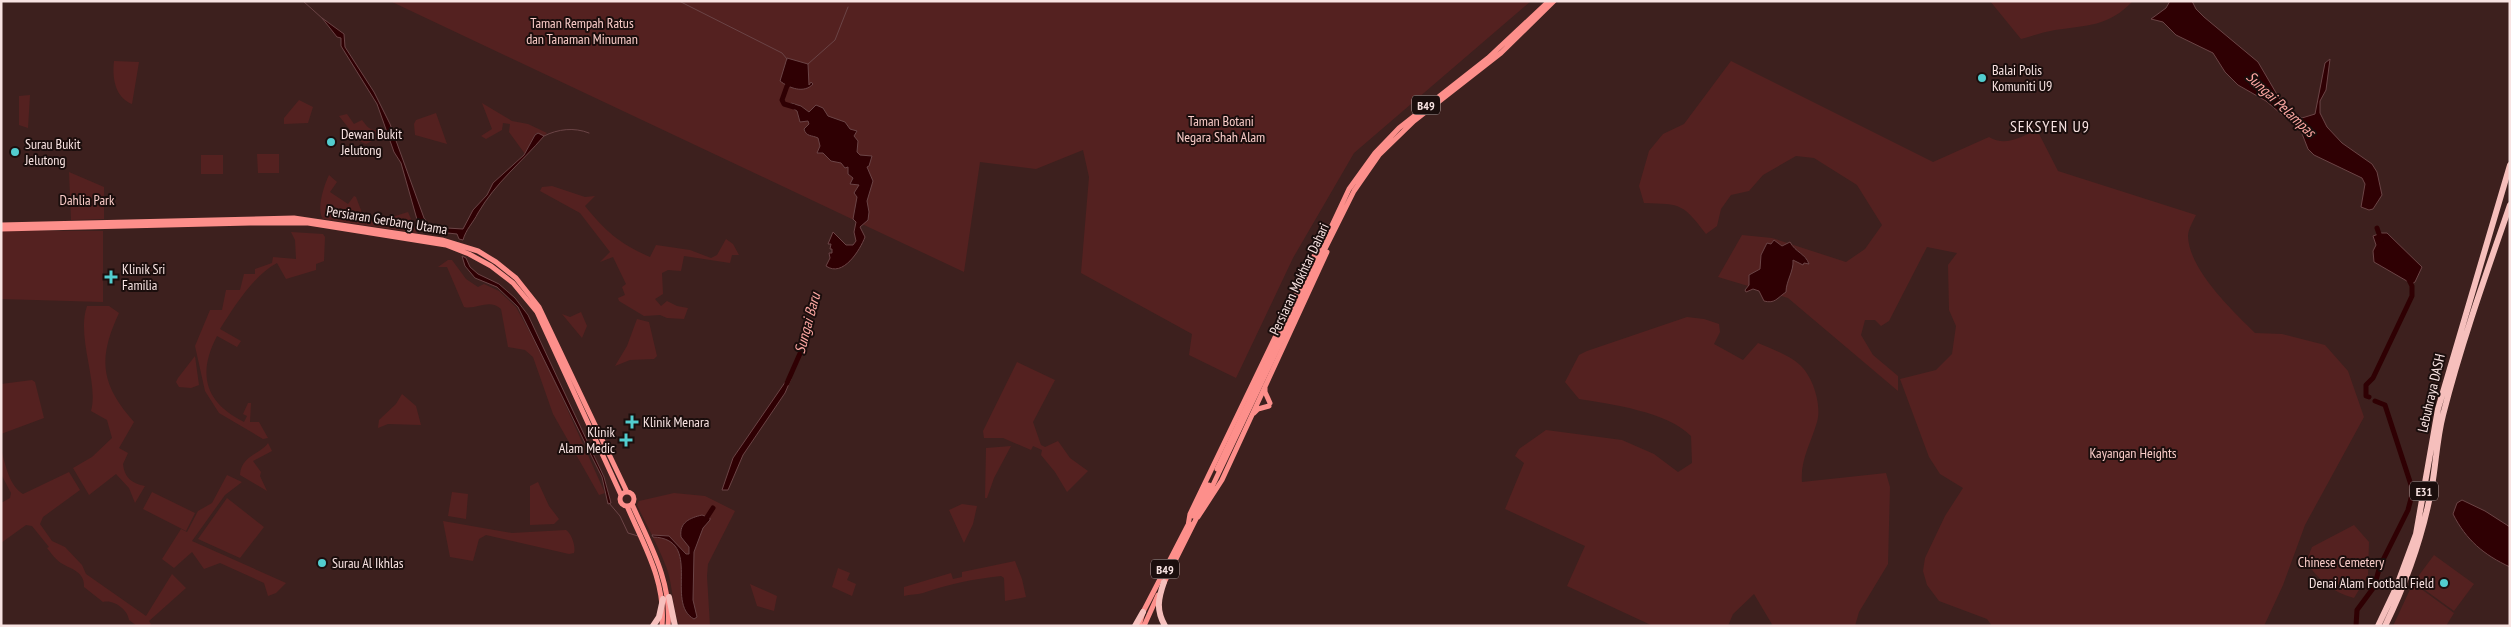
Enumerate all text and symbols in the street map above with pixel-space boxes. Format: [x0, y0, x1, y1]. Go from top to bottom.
park label: Taman Rempah Ratus dan Tanaman Minuman [526, 14, 638, 48]
place label: Balai Polis Komuniti U9 [1992, 61, 2052, 95]
water label: Sungai Pelampas [2242, 67, 2321, 142]
marker: Balai Polis Komuniti U9 [1976, 72, 1988, 84]
road number: B49 [1412, 96, 1440, 114]
park label: Taman Botani Negara Shah Alam [1177, 112, 1265, 146]
district label: SEKSYEN U9 [2010, 116, 2090, 136]
place label: Dewan Bukit Jelutong [340, 125, 402, 159]
place label: Surau Bukit Jelutong [24, 135, 81, 169]
marker: Dewan Bukit Jelutong [325, 136, 337, 148]
marker: Surau Bukit Jelutong [9, 146, 21, 158]
park label: Dahlia Park [60, 191, 115, 209]
street label: Persiaran Gerbang Utama [325, 202, 449, 238]
street label: Persiaran Mokhtar Dahari [1265, 220, 1333, 338]
place label: Klinik Sri Familia [122, 260, 165, 294]
marker: Klinik Sri Familia [104, 270, 118, 284]
water label: Sungai Baru [790, 289, 825, 355]
street label: Lebuhraya DASH [2413, 352, 2449, 434]
place label: Klinik Menara [643, 413, 709, 431]
marker: Klinik Menara [625, 415, 639, 429]
place label: Klinik Alam Medic [559, 423, 616, 457]
marker: Klinik Alam Medic [619, 433, 633, 447]
park label: Kayangan Heights [2089, 444, 2177, 462]
road number: E31 [2410, 482, 2438, 501]
park label: Chinese Cemetery [2298, 553, 2385, 571]
place label: Surau Al Ikhlas [332, 554, 404, 572]
marker: Surau Al Ikhlas [316, 557, 328, 569]
road number: B49 [1151, 560, 1179, 578]
place label: Denai Alam Football Field [2309, 574, 2434, 592]
marker: Denai Alam Football Field [2438, 577, 2450, 589]

